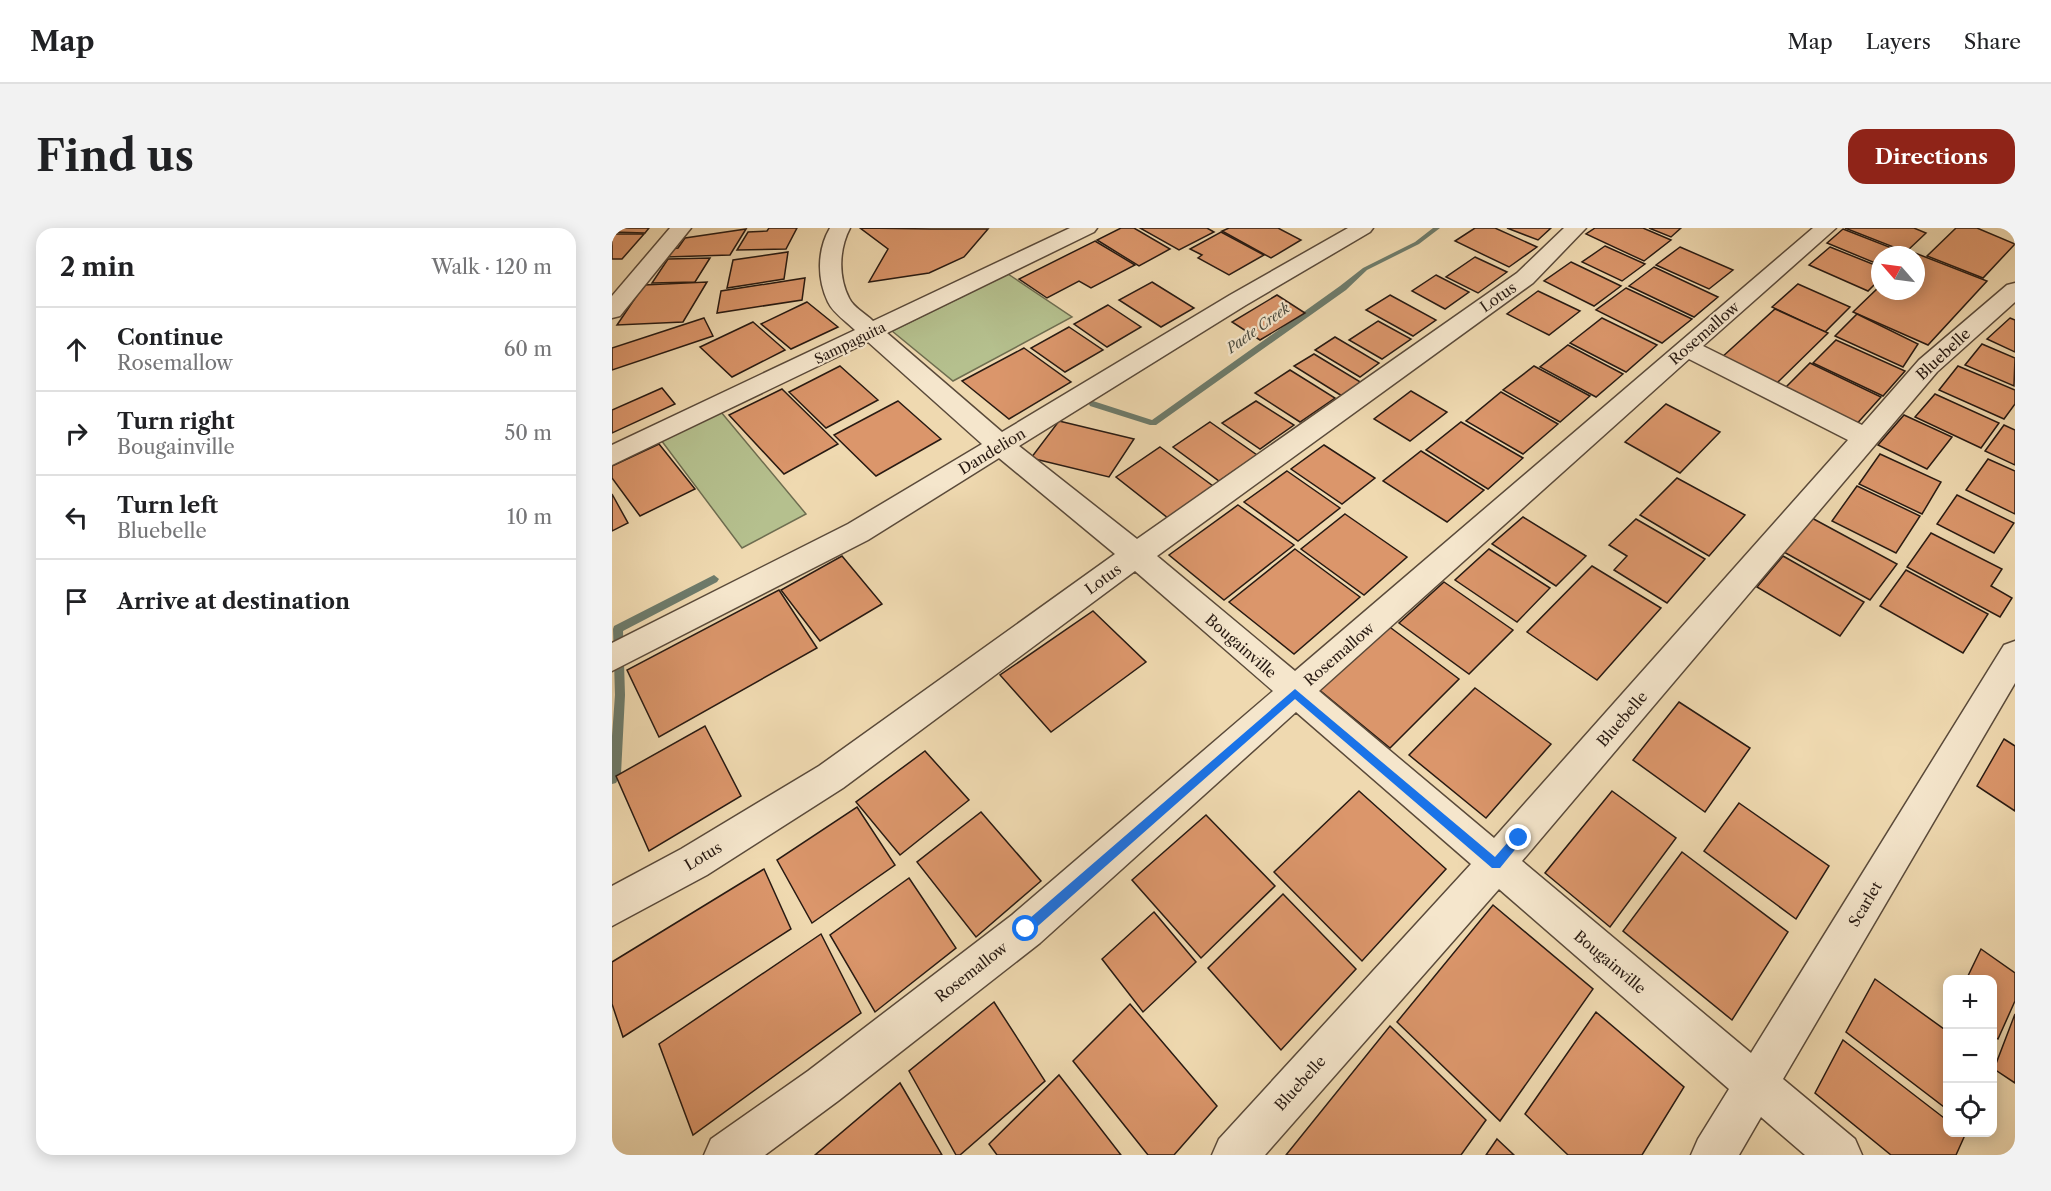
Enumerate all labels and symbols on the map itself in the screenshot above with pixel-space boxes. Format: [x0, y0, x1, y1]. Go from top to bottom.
north arrow [1871, 246, 1925, 300]
street label: Lotus [1476, 278, 1520, 316]
street label: Rosemallow [1665, 297, 1743, 369]
water label: Paete Creek [1222, 298, 1294, 358]
street label: Sampaguita [811, 318, 889, 368]
street label: Bluebelle [1912, 324, 1974, 384]
street label: Dandelion [955, 423, 1029, 478]
street label: Lotus [1081, 560, 1125, 598]
street label: Bougainville [1201, 610, 1281, 682]
street label: Rosemallow [1300, 618, 1378, 690]
street label: Bluebelle [1593, 687, 1651, 751]
route end [1505, 824, 1531, 850]
street label: Lotus [681, 838, 725, 874]
street label: Scarlet [1844, 877, 1886, 930]
route start [1012, 915, 1038, 941]
street label: Bougainville [1570, 926, 1650, 998]
street label: Rosemallow [931, 937, 1012, 1006]
street label: Bluebelle [1270, 1052, 1330, 1114]

